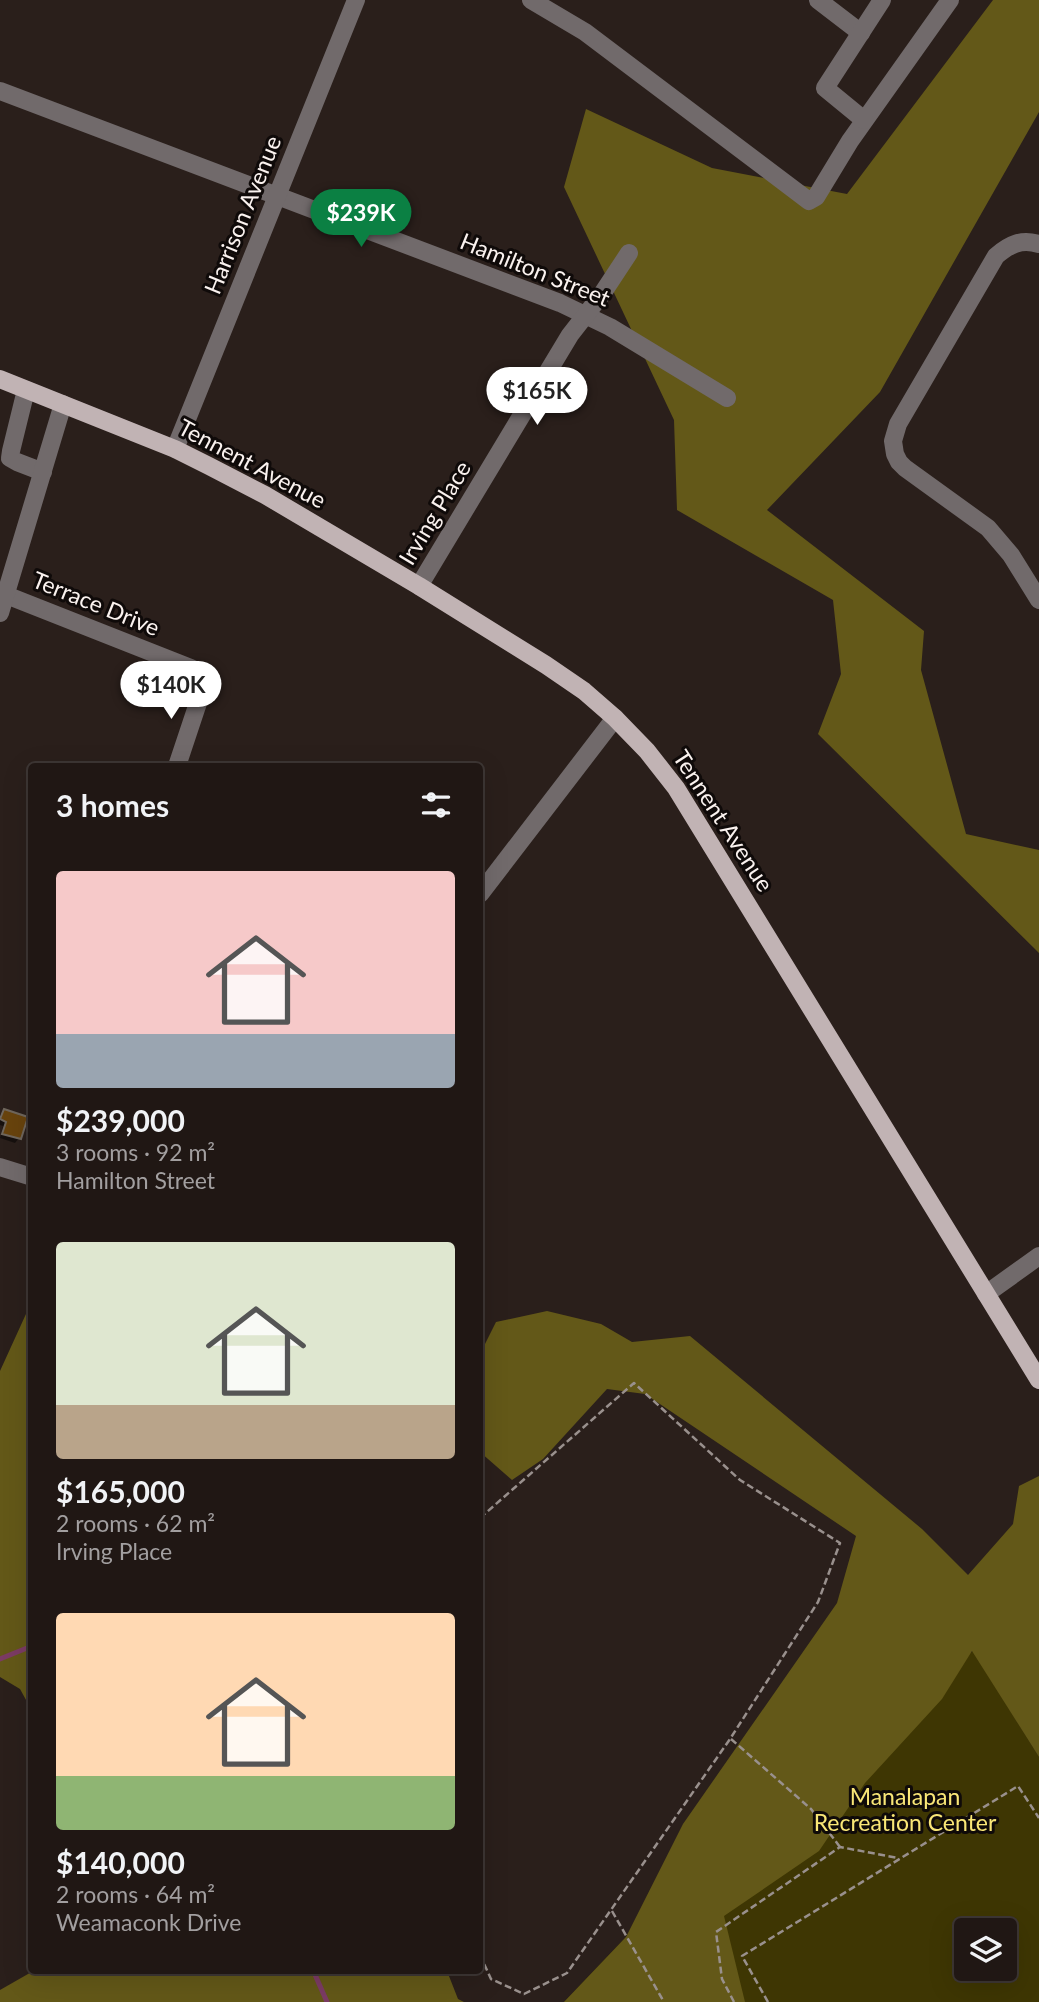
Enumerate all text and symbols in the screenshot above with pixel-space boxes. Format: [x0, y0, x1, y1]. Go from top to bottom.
street label: Harrison Avenue [198, 131, 287, 298]
pin: $239K [312, 190, 410, 249]
text: $239K [326, 198, 396, 226]
street label: Hamilton Street [456, 226, 615, 312]
pin: $165K [488, 368, 586, 427]
text: $165K [502, 376, 572, 404]
street label: Tennent Avenue [174, 413, 331, 514]
street label: Irving Place [392, 455, 476, 570]
street label: Terrace Drive [29, 565, 164, 641]
pin: $140K [122, 662, 220, 721]
text: $140K [136, 670, 206, 698]
street label: Tennent Avenue [668, 745, 780, 896]
icon: filters [417, 786, 455, 824]
text: 3 homes [56, 787, 169, 823]
icon: home [193, 917, 319, 1043]
text: $239,000 [56, 1102, 185, 1138]
text: 3 rooms · 92 m² [56, 1138, 215, 1166]
text: Hamilton Street [56, 1166, 215, 1194]
icon: home [193, 1288, 319, 1414]
text: $165,000 [56, 1473, 185, 1509]
text: 2 rooms · 62 m² [56, 1509, 215, 1537]
text: Irving Place [56, 1537, 172, 1565]
icon: home [193, 1659, 319, 1785]
park label: Manalapan Recreation Center [814, 1782, 997, 1836]
text: $140,000 [56, 1844, 185, 1880]
text: 2 rooms · 64 m² [56, 1880, 215, 1908]
text: Weamaconk Drive [56, 1908, 242, 1936]
map controls [954, 1918, 1017, 1981]
button: layers [954, 1918, 1017, 1981]

